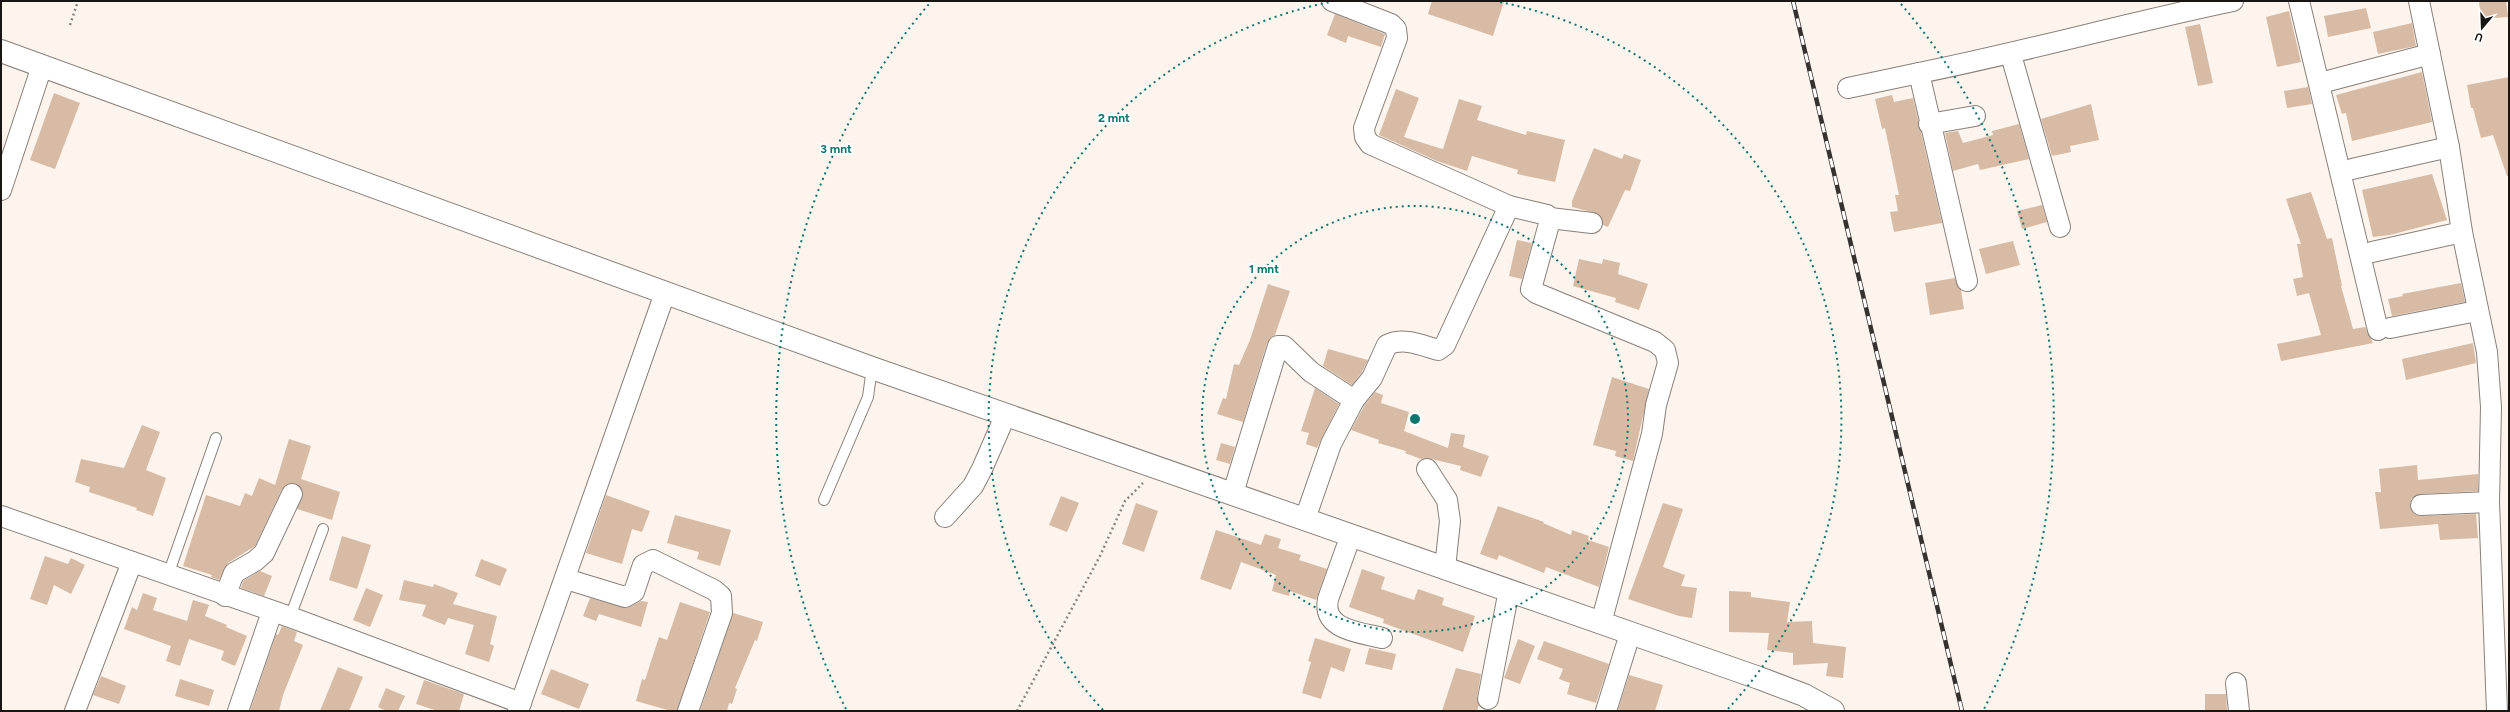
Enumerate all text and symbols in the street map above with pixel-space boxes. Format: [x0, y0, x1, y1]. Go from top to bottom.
north arrow [2462, 8, 2502, 48]
text: U [2473, 29, 2485, 44]
text: 2 mnt [1098, 111, 1130, 125]
text: 3 mnt [820, 142, 852, 156]
text: 1 mnt [1249, 262, 1279, 276]
centre of rings [1408, 412, 1422, 426]

